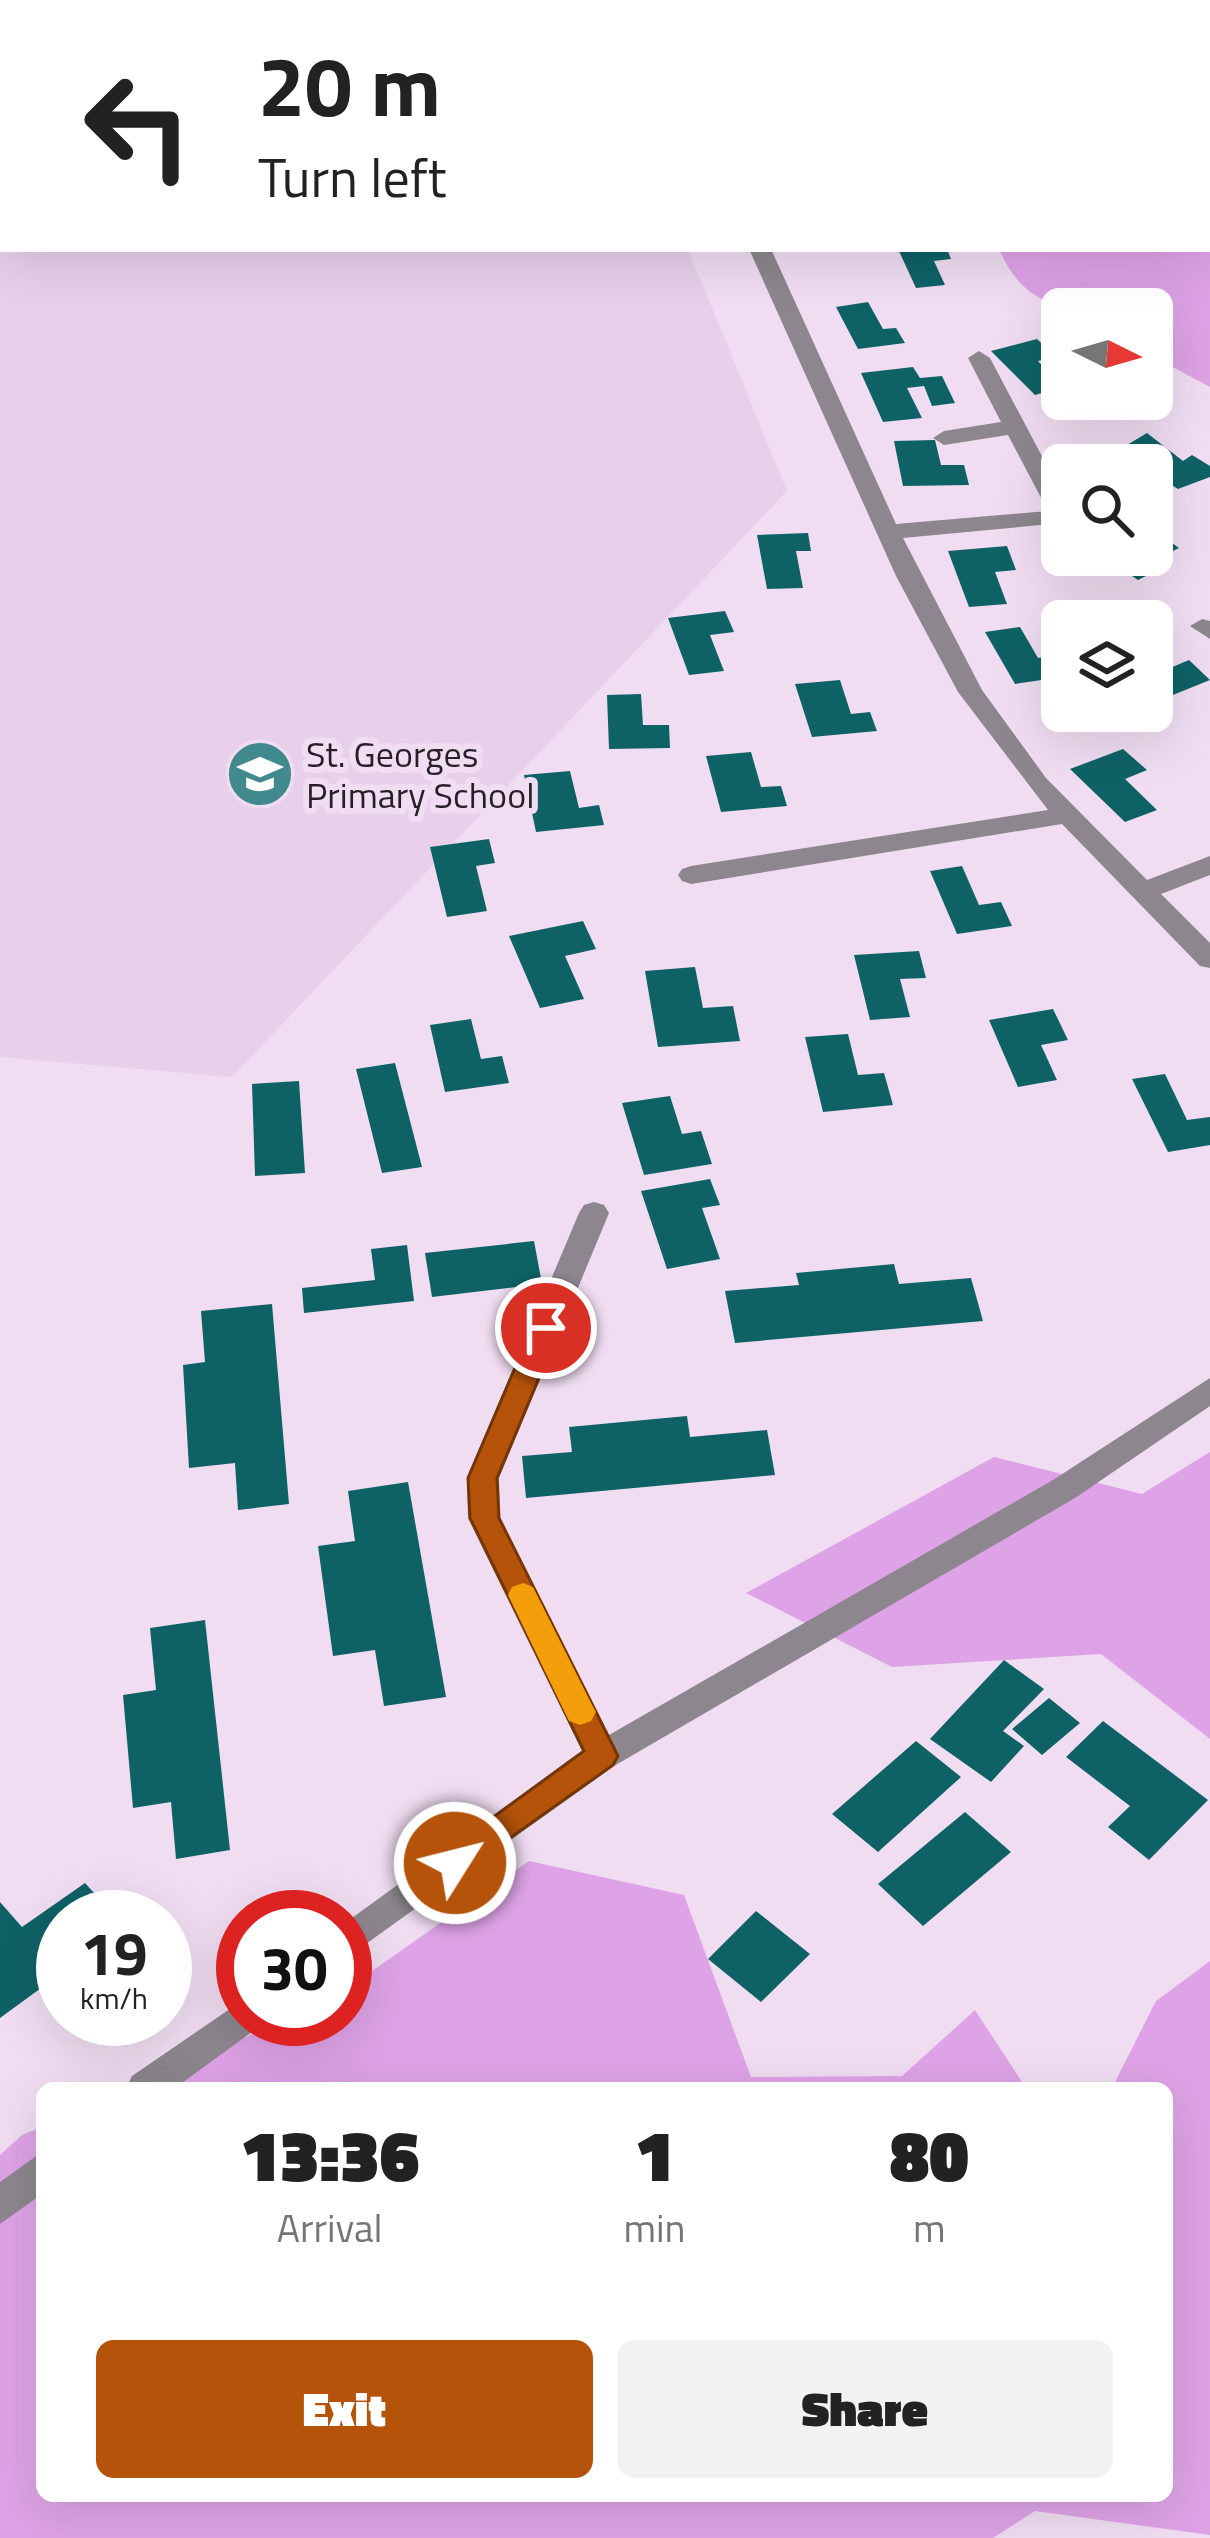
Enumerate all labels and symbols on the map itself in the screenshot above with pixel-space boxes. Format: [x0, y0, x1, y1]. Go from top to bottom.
north arrow [1041, 288, 1173, 420]
place label: St. Georges Primary School [306, 726, 534, 822]
school or university icon: St. Georges Primary School [225, 739, 295, 809]
pin [495, 1277, 597, 1379]
position arrow [392, 1800, 518, 1926]
speed limit sign: 30 [216, 1890, 372, 2046]

